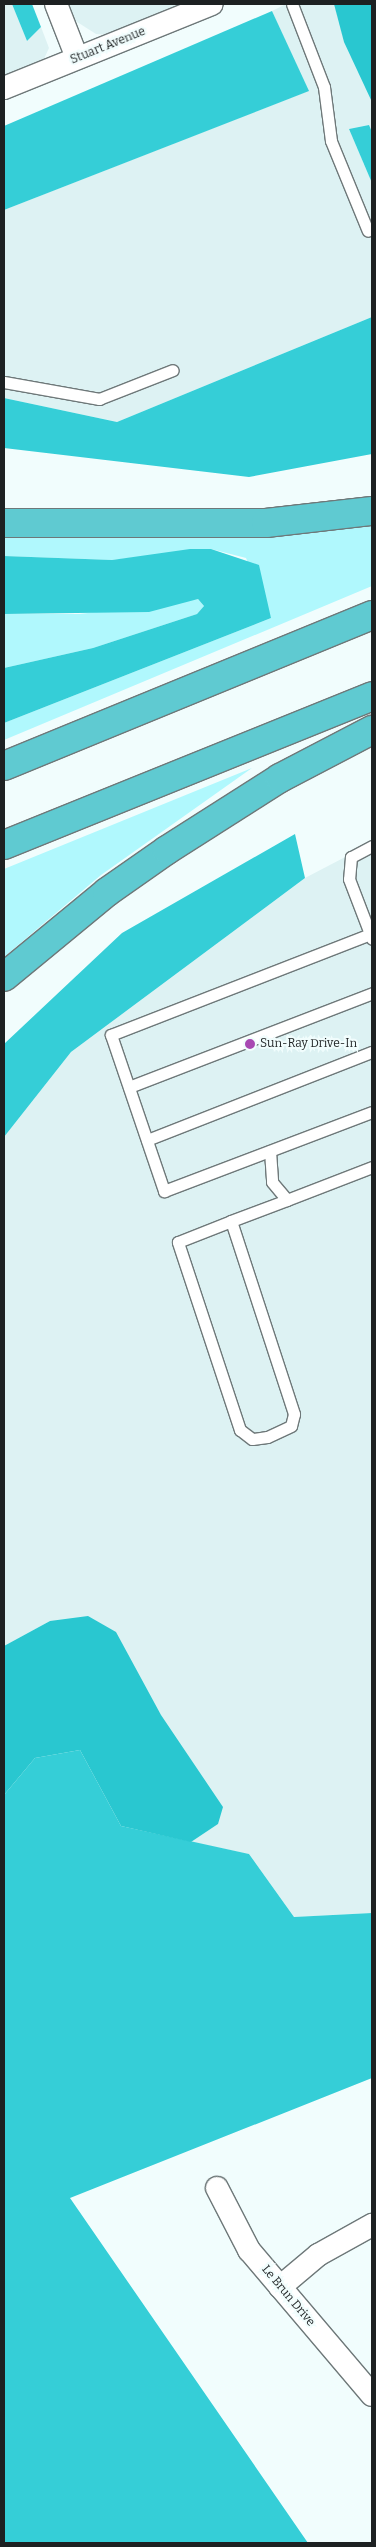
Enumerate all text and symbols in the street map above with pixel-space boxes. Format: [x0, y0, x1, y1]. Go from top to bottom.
street label: Stuart Avenue [68, 24, 148, 68]
place label: Sun-Ray Drive-In [260, 1037, 357, 1051]
marker: Sun-Ray Drive-In [244, 1038, 256, 1050]
street label: Le Brun Drive [258, 2263, 318, 2329]

